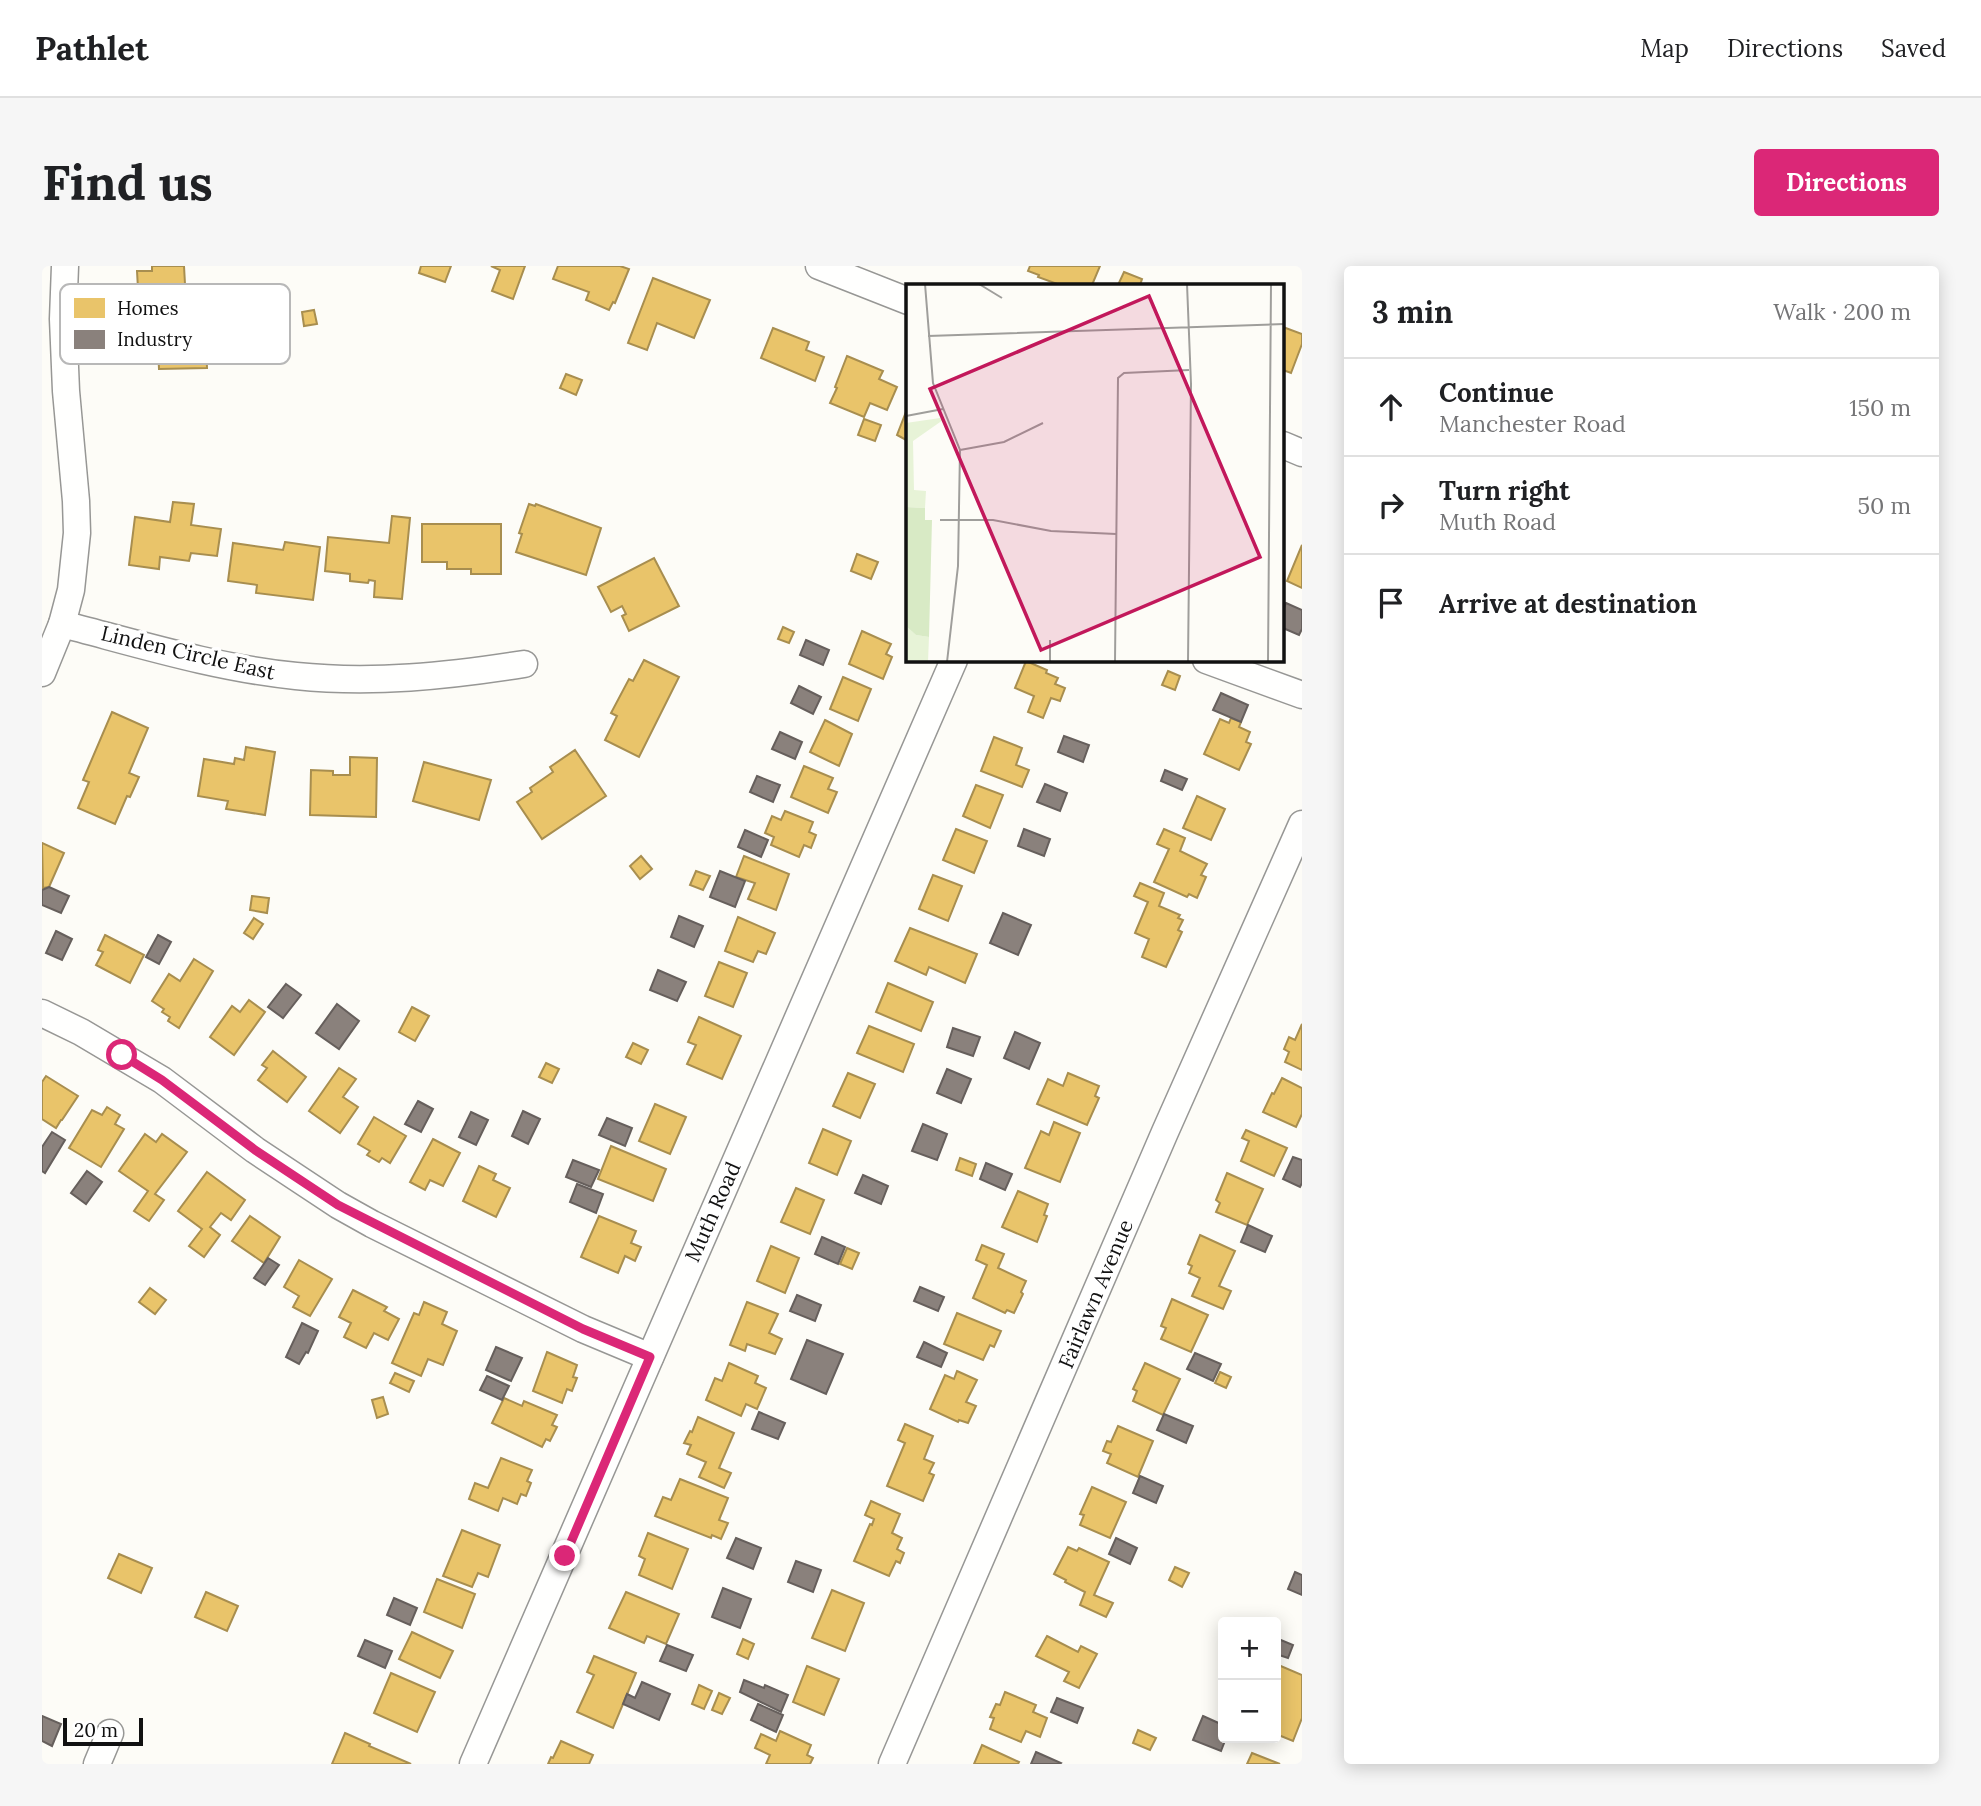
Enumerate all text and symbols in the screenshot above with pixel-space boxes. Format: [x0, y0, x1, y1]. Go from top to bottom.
text: Pathlet [35, 27, 149, 69]
text: Map [1640, 33, 1689, 64]
text: Directions [1727, 33, 1843, 64]
text: Saved [1881, 33, 1946, 64]
button: Directions [1754, 149, 1939, 216]
text: Find us [42, 151, 213, 213]
legend [60, 284, 290, 364]
inset map [906, 284, 1284, 662]
text: 3 min [1372, 293, 1453, 331]
text: Homes [117, 296, 179, 320]
text: Walk · 200 m [1773, 297, 1911, 326]
text: Industry [117, 327, 192, 351]
text: Continue [1439, 376, 1554, 409]
icon: ahead [1372, 388, 1410, 426]
text: 150 m [1849, 393, 1911, 422]
text: Manchester Road [1439, 409, 1626, 438]
text: Turn right [1439, 474, 1570, 507]
icon: right [1372, 486, 1410, 524]
text: 50 m [1858, 491, 1911, 520]
text: Muth Road [1439, 507, 1556, 536]
icon: arrive [1372, 584, 1410, 622]
text: Arrive at destination [1439, 587, 1697, 620]
street label: Linden Circle East [98, 619, 279, 686]
route start [106, 1039, 137, 1070]
street label: Muth Road [678, 1158, 747, 1266]
street label: Fairlawn Avenue [1052, 1215, 1139, 1372]
route end [549, 1540, 580, 1571]
map controls [1218, 1617, 1281, 1743]
button: + [1218, 1617, 1281, 1680]
button: − [1218, 1680, 1281, 1743]
scale bar [63, 1715, 144, 1747]
text: 20 m [74, 1718, 118, 1742]

